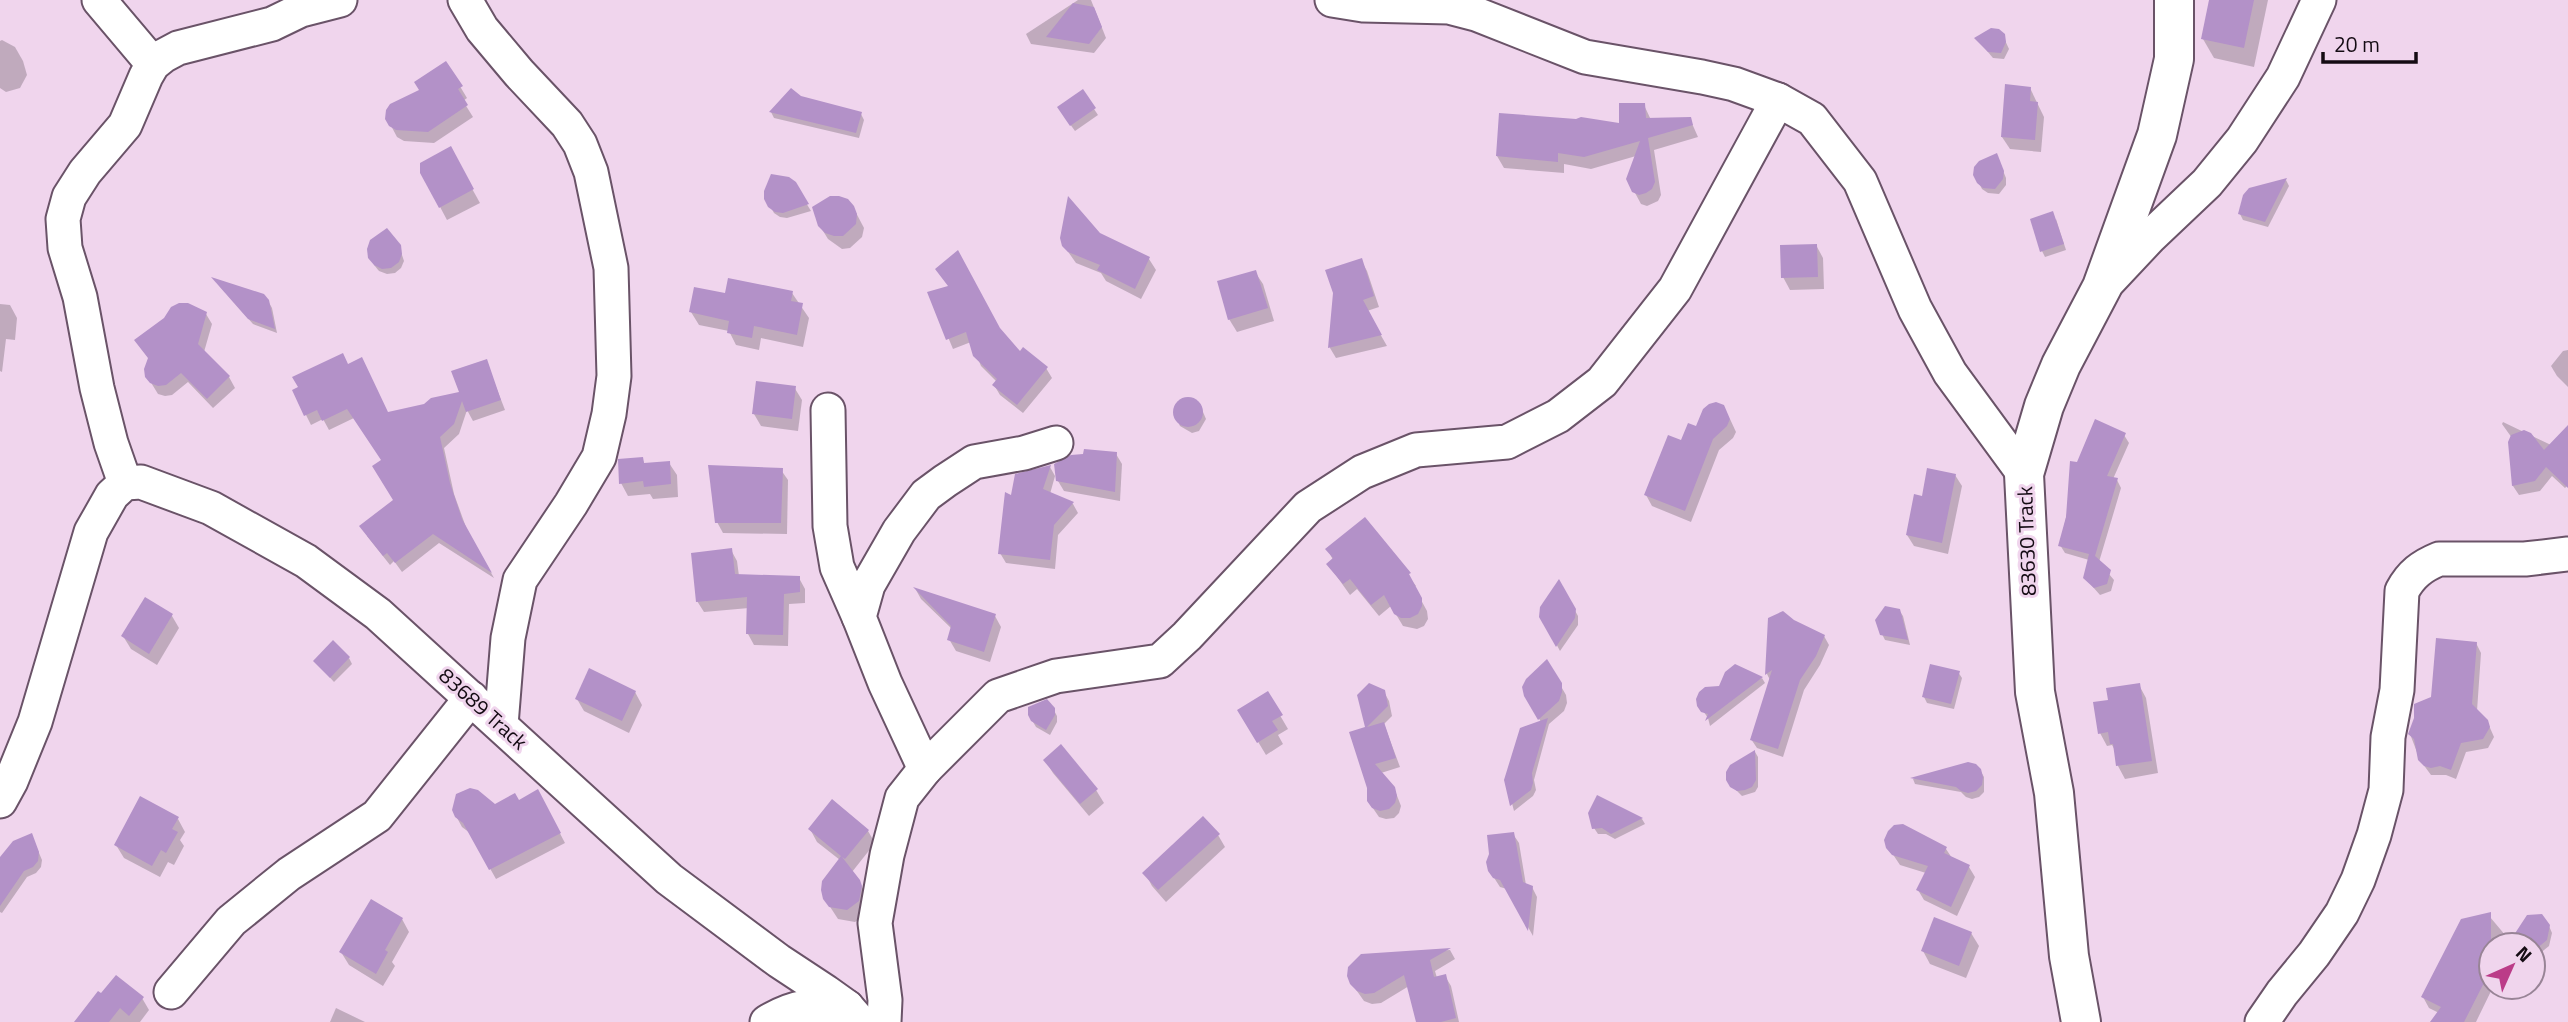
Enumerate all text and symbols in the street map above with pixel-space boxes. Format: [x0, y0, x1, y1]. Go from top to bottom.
scale bar [2323, 21, 2416, 65]
text: 20 m [2334, 28, 2380, 60]
street label: 83630 Track [2008, 486, 2044, 596]
street label: 83689 Track [432, 660, 535, 757]
north arrow [2477, 931, 2547, 1001]
text: N [2509, 939, 2539, 969]

